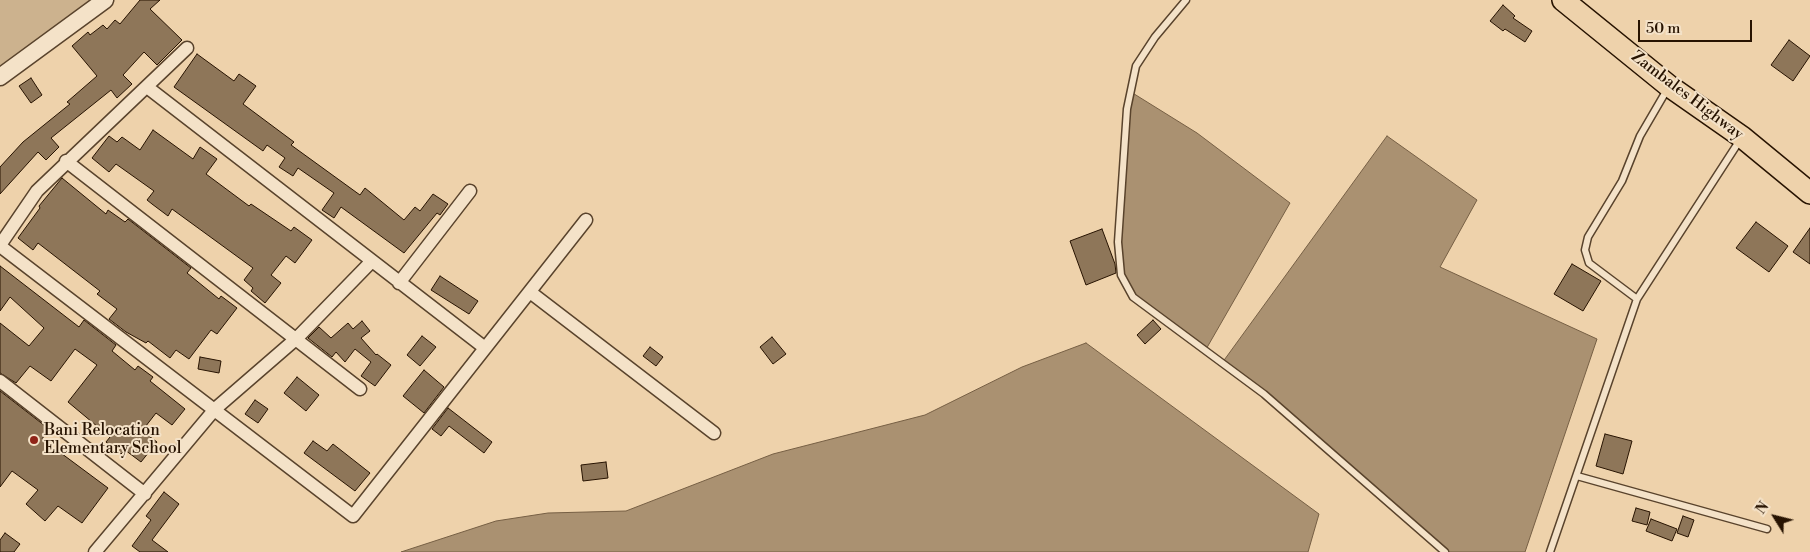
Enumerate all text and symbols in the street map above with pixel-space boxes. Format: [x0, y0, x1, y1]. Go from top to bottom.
scale bar [1640, 10, 1754, 42]
text: 50 m [1646, 19, 1680, 38]
street label: Zambales Highway [1627, 48, 1747, 144]
place label: Bani Relocation Elementary School [44, 421, 181, 459]
marker: Bani Relocation Elementary School [28, 434, 40, 446]
north arrow [1750, 492, 1800, 542]
text: N [1752, 498, 1773, 518]

